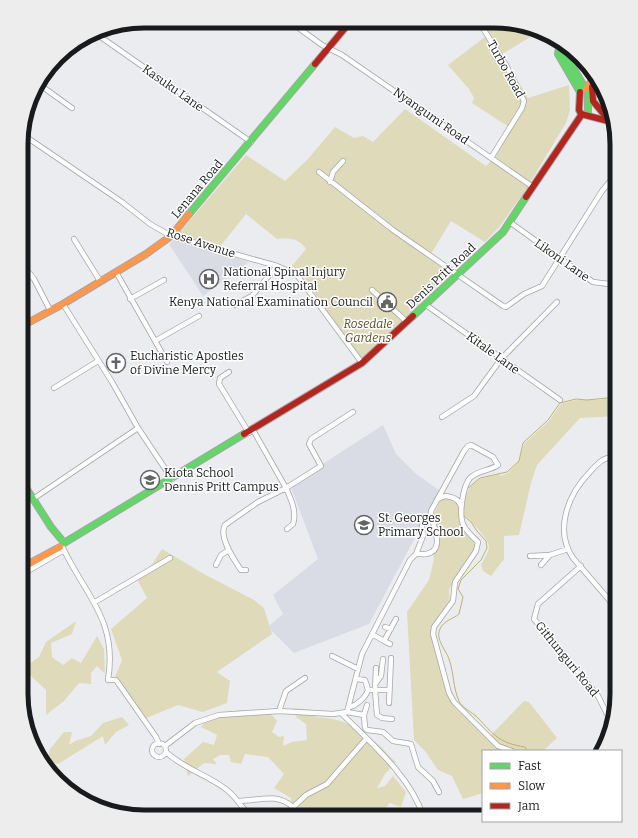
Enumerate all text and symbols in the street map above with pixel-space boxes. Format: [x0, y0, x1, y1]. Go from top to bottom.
street label: Turbo Road [484, 38, 528, 100]
street label: Kasuku Lane [140, 62, 206, 114]
street label: Nyangumi Road [390, 85, 472, 147]
street label: Lenana Road [169, 157, 225, 221]
street label: Rose Avenue [165, 225, 237, 261]
street label: Likoni Lane [532, 236, 592, 284]
street label: Denis Pritt Road [404, 240, 478, 312]
place label: National Spinal Injury Referral Hospital [223, 265, 346, 293]
hospital icon: National Spinal Injury Referral Hospital [198, 268, 220, 290]
public building icon: Kenya National Examination Council [376, 291, 398, 313]
place label: Kenya National Examination Council [169, 295, 374, 309]
park label: Rosedale Gardens [343, 317, 393, 345]
street label: Kitale Lane [464, 329, 522, 377]
place label: Eucharistic Apostles of Divine Mercy [130, 349, 244, 377]
church icon: Eucharistic Apostles of Divine Mercy [105, 352, 127, 374]
place label: Kiota School Dennis Pritt Campus [164, 466, 279, 494]
school or university icon: Kiota School Dennis Pritt Campus [139, 469, 161, 491]
place label: St. Georges Primary School [378, 511, 464, 539]
school or university icon: St. Georges Primary School [353, 514, 375, 536]
street label: Githunguri Road [532, 619, 602, 699]
legend [482, 750, 622, 822]
text: Fast [518, 759, 542, 773]
text: Slow [518, 779, 545, 793]
text: Jam [517, 799, 540, 813]

